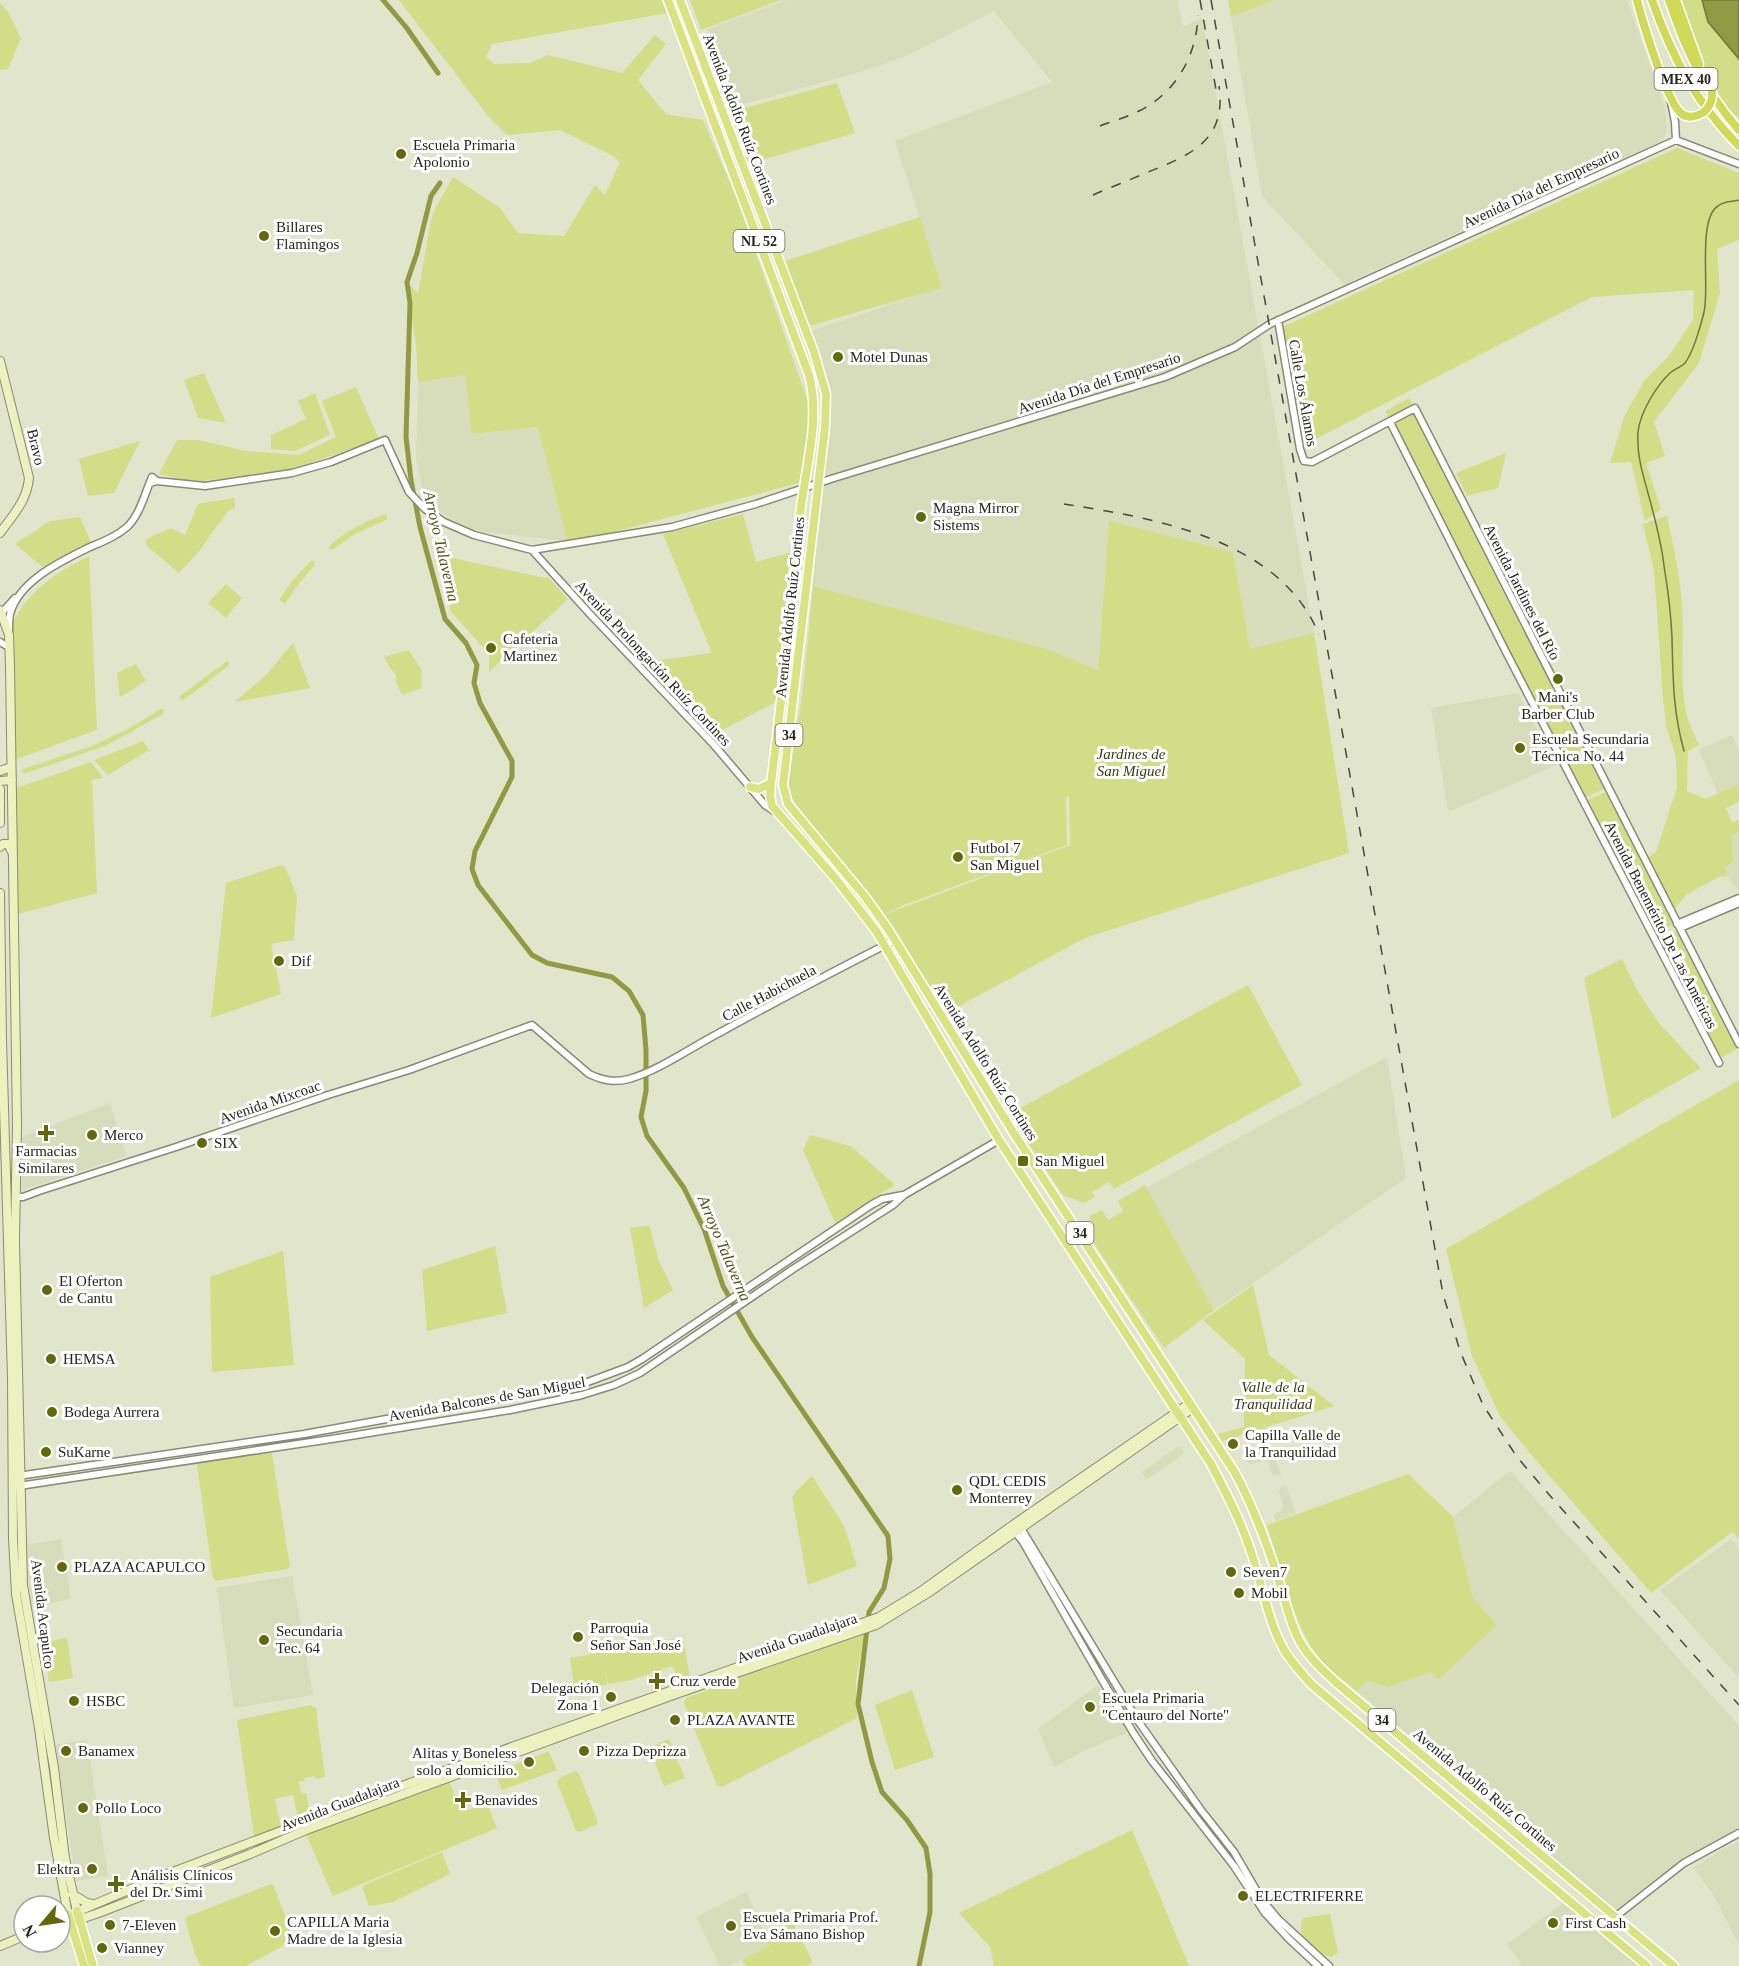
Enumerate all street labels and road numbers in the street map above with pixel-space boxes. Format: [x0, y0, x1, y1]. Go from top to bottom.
street label: Avenida Adolfo Ruíz Cortines [700, 31, 780, 207]
road number: MEX 40 [1654, 68, 1718, 90]
street label: Avenida Día del Empresario [1461, 145, 1621, 231]
road number: NL 52 [734, 230, 784, 252]
street label: Calle Los Álamos [1286, 338, 1320, 448]
street label: Avenida Día del Empresario [1016, 349, 1182, 417]
street label: Bravo [24, 427, 48, 467]
street label: Avenida Adolfo Ruíz Cortines [773, 516, 807, 698]
street label: Avenida Jardines del Río [1481, 521, 1563, 663]
street label: Avenida Prolongación Ruíz Cortines [572, 577, 734, 749]
road number: 34 [776, 724, 802, 746]
street label: Avenida Benemérito De Las Américas [1602, 819, 1721, 1031]
street label: Calle Habichuela [719, 961, 819, 1024]
street label: Avenida Adolfo Ruíz Cortines [931, 981, 1041, 1143]
street label: Avenida Mixcoac [217, 1077, 323, 1127]
road number: 34 [1066, 1222, 1094, 1244]
street label: Avenida Balcones de San Miguel [387, 1374, 587, 1424]
street label: Avenida Acapulco [28, 1558, 58, 1670]
street label: Avenida Guadalajara [735, 1610, 859, 1666]
road number: 34 [1368, 1709, 1396, 1731]
street label: Avenida Adolfo Ruíz Cortines [1410, 1725, 1560, 1855]
street label: Avenida Guadalajara [278, 1774, 402, 1834]

